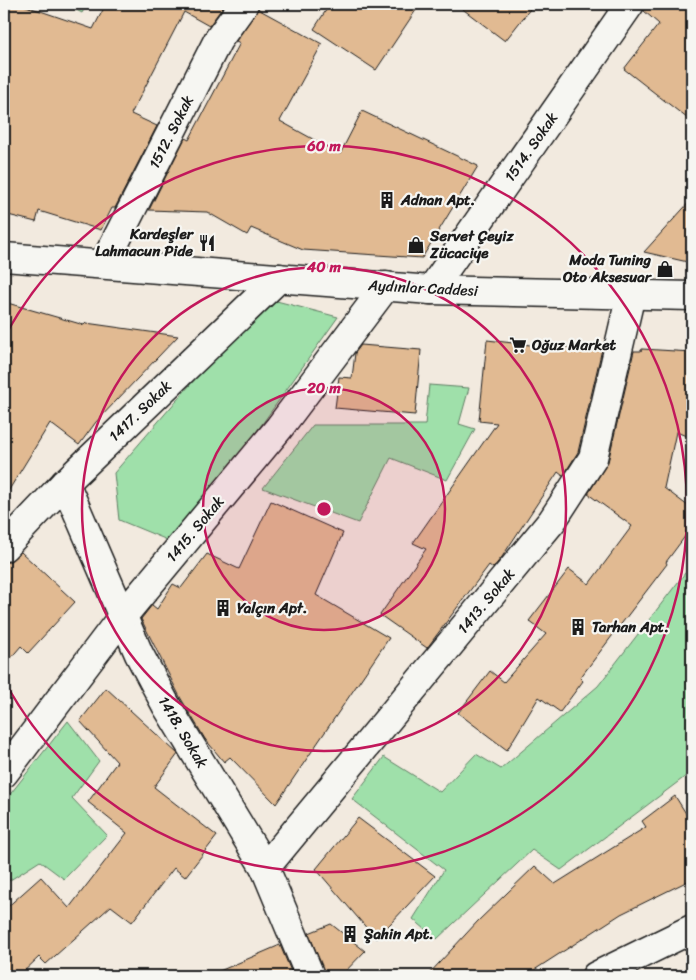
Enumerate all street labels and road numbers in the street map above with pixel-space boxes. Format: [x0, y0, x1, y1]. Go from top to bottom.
street label: 1512. Sokak [141, 91, 201, 173]
street label: 1514. Sokak [497, 107, 565, 187]
street label: Aydınlar Caddesi [366, 272, 479, 304]
street label: 1417. Sokak [102, 374, 178, 448]
street label: 1415. Sokak [159, 490, 231, 568]
street label: 1413. Sokak [451, 562, 521, 640]
street label: 1418. Sokak [151, 691, 215, 773]

